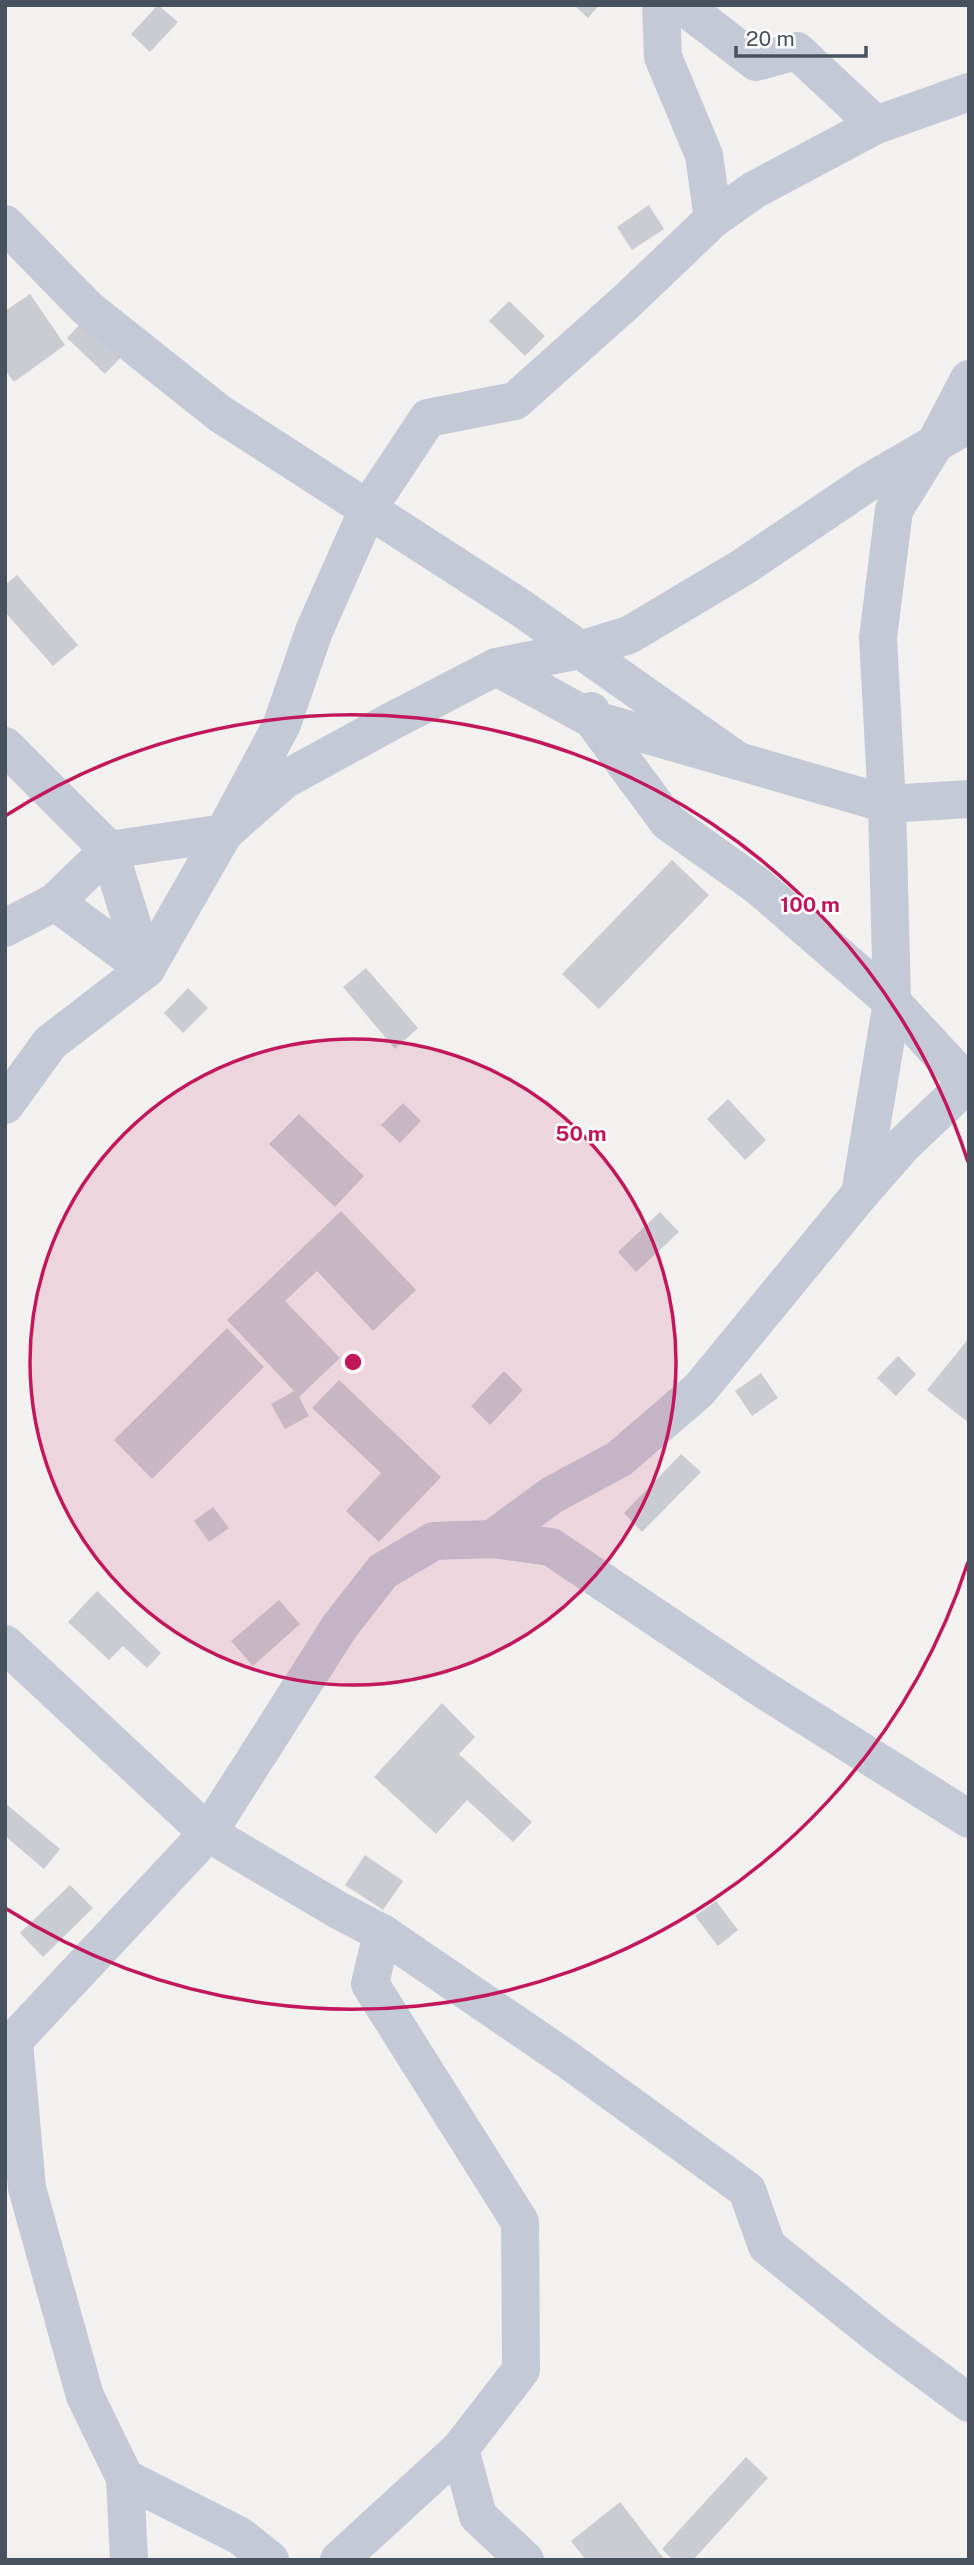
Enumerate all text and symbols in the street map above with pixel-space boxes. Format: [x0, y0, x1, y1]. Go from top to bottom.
scale bar [736, 14, 866, 58]
text: 20 m [746, 26, 795, 51]
text: 100 m [780, 892, 840, 917]
text: 50 m [555, 1121, 607, 1146]
centre of rings [341, 1350, 365, 1374]

